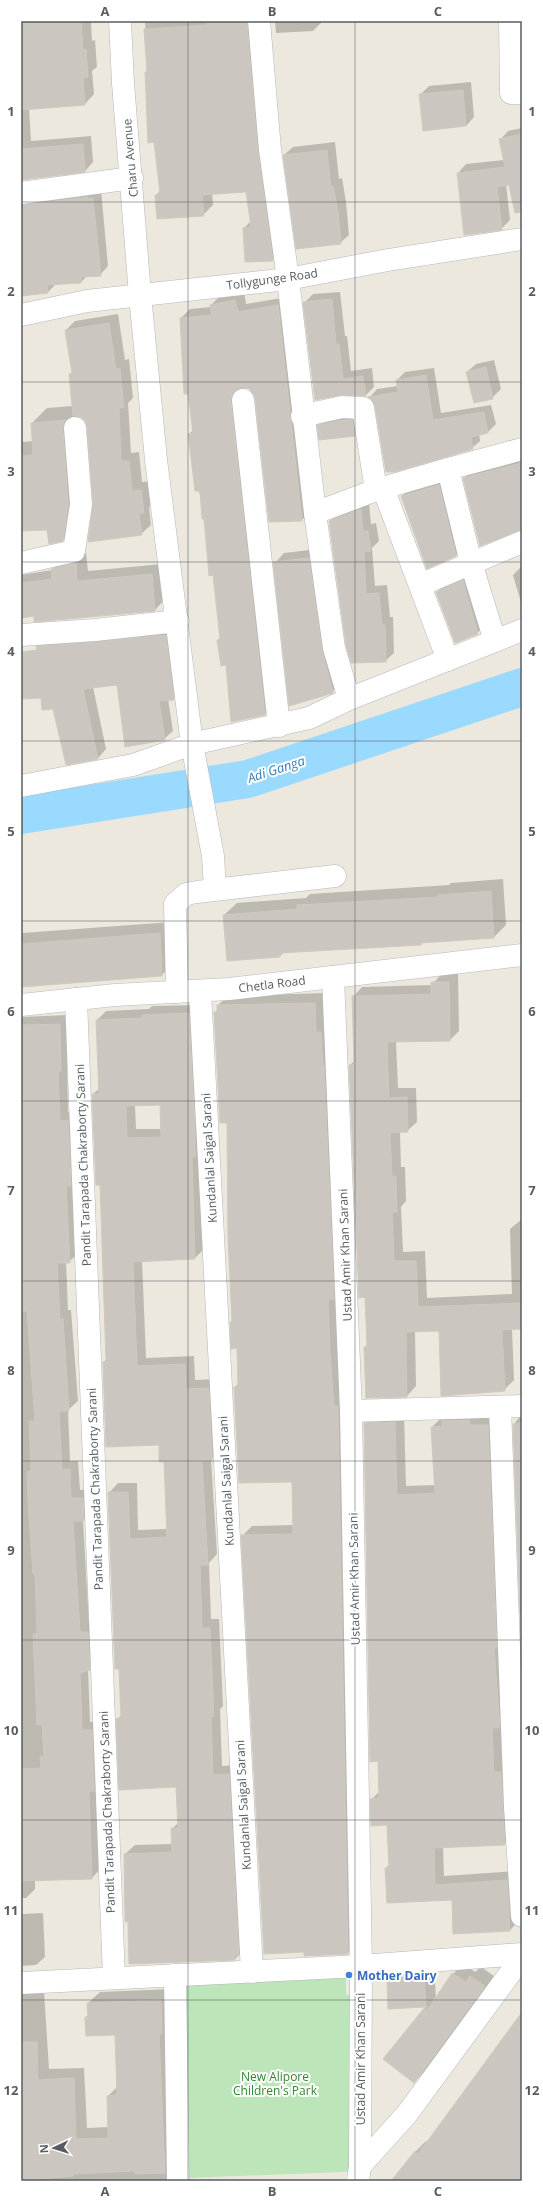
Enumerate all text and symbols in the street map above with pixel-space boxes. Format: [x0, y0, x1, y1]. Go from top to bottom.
text: A [101, 2, 110, 20]
text: B [268, 2, 277, 20]
text: C [434, 2, 442, 20]
text: 1 [7, 102, 15, 120]
text: 1 [528, 102, 536, 120]
street label: Charu Avenue [118, 118, 142, 198]
street label: Tollygunge Road [225, 264, 319, 294]
text: 2 [7, 282, 15, 300]
text: 2 [528, 282, 536, 300]
text: 3 [7, 462, 15, 480]
text: 3 [528, 462, 536, 480]
text: 4 [7, 642, 15, 660]
text: 4 [528, 642, 536, 660]
water label: Adi Ganga [244, 751, 308, 787]
text: 5 [7, 822, 15, 840]
text: 5 [528, 822, 536, 840]
street label: Chetla Road [238, 971, 306, 997]
text: 6 [7, 1002, 15, 1020]
text: 6 [528, 1002, 536, 1020]
street label: Pandit Tarapada Chakraborty Sarani [71, 1063, 95, 1267]
street label: Kundanlal Saigal Sarani [197, 1093, 221, 1223]
text: 7 [7, 1181, 15, 1199]
text: 7 [528, 1181, 536, 1199]
street label: Ustad Amir Khan Sarani [334, 1188, 356, 1322]
text: 8 [7, 1361, 15, 1379]
text: 8 [528, 1361, 536, 1379]
street label: Pandit Tarapada Chakraborty Sarani [83, 1387, 107, 1591]
street label: Kundanlal Saigal Sarani [214, 1416, 238, 1546]
street label: Ustad Amir Khan Sarani [344, 1513, 364, 1645]
text: 9 [7, 1541, 15, 1559]
text: 9 [528, 1541, 536, 1559]
street label: Pandit Tarapada Chakraborty Sarani [95, 1710, 119, 1914]
text: 10 [4, 1721, 18, 1739]
text: 10 [525, 1721, 539, 1739]
street label: Kundanlal Saigal Sarani [231, 1740, 255, 1870]
text: 11 [4, 1901, 18, 1919]
text: 11 [525, 1901, 539, 1919]
place label: Mother Dairy [357, 1967, 437, 1984]
marker: Mother Dairy [344, 1970, 354, 1980]
street label: Ustad Amir Khan Sarani [352, 1993, 369, 2125]
park label: New Alipore Children's Park [233, 2068, 318, 2099]
text: 12 [4, 2081, 19, 2099]
text: 12 [525, 2081, 540, 2099]
north arrow [34, 2128, 74, 2168]
text: N [36, 2144, 51, 2154]
text: A [101, 2182, 110, 2200]
text: B [268, 2182, 277, 2200]
text: C [434, 2182, 442, 2200]

